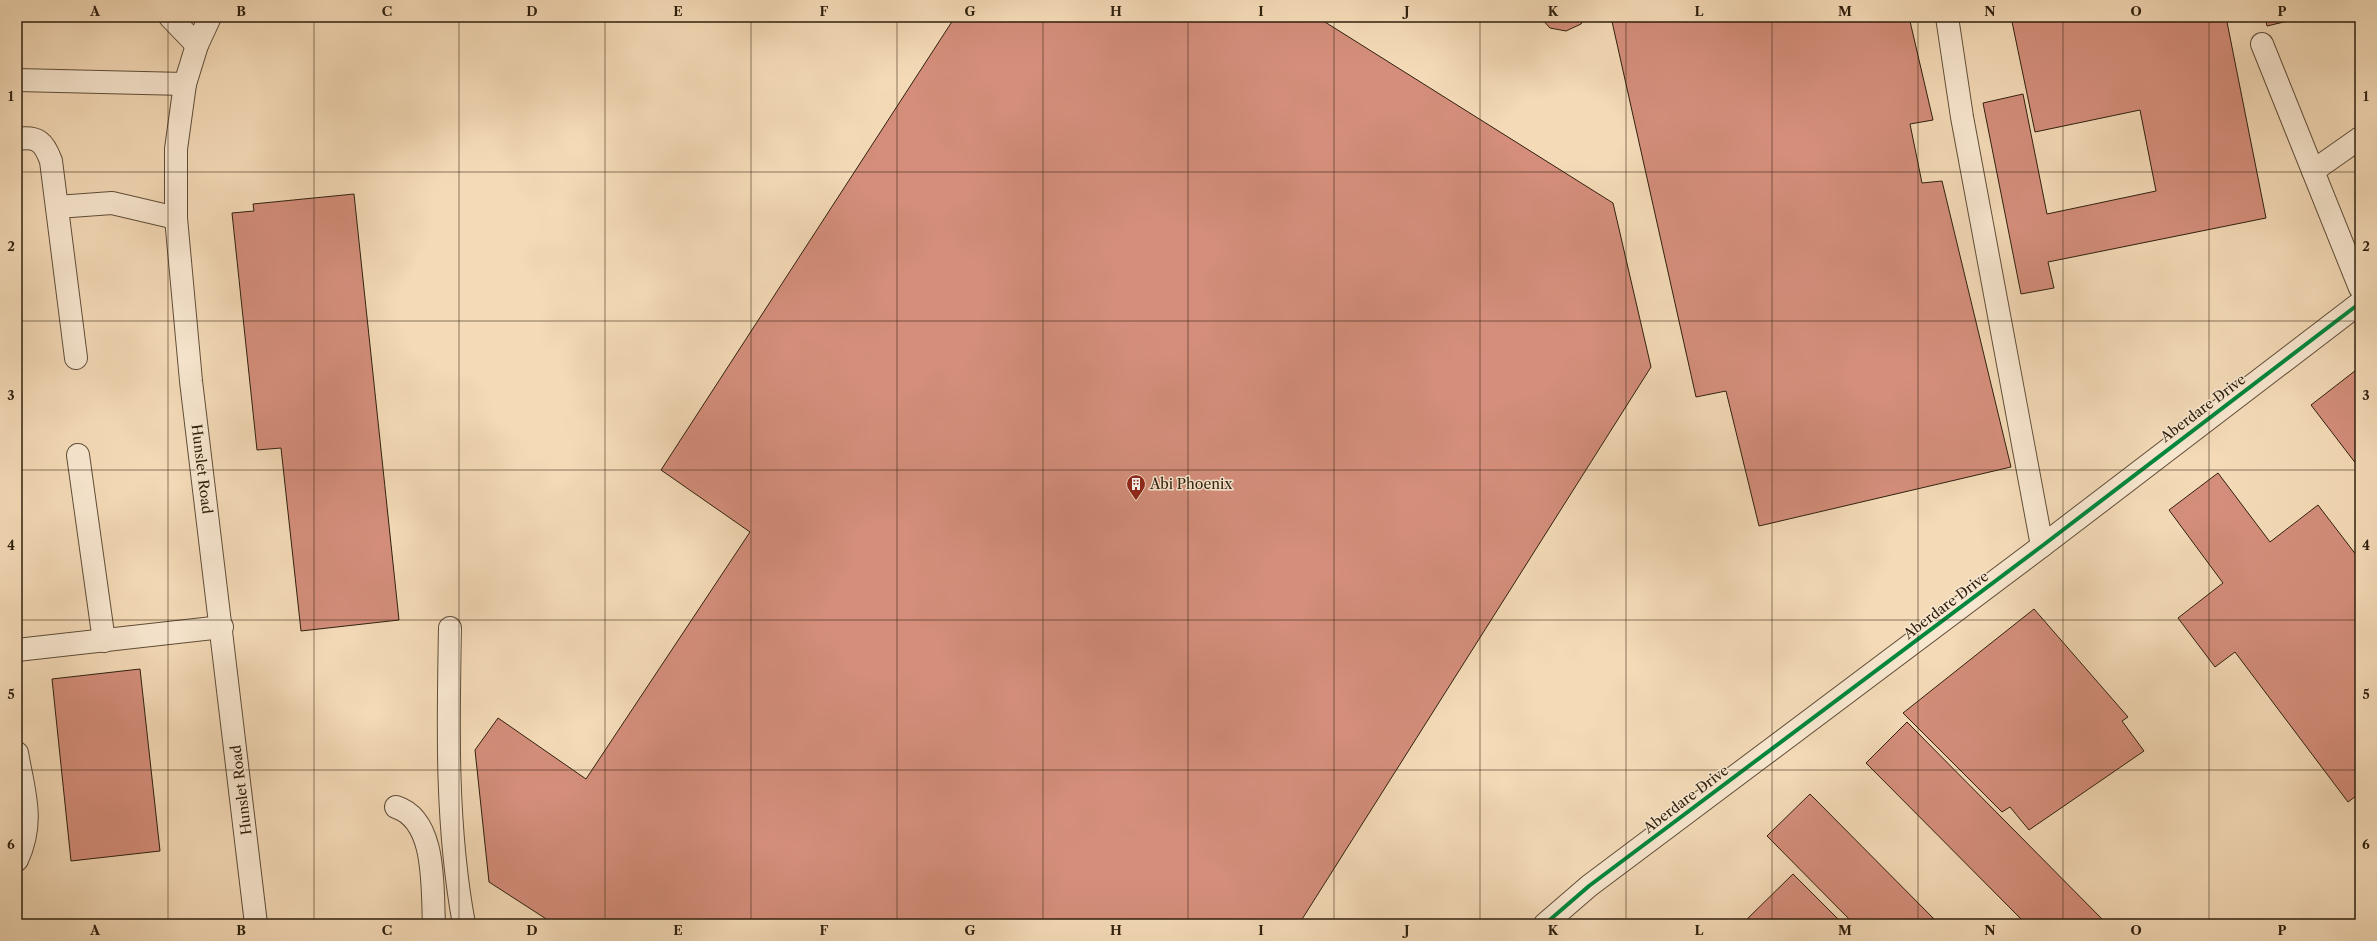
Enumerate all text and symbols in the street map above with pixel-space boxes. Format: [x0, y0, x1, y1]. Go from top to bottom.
text: A [89, 3, 101, 19]
text: B [236, 3, 246, 19]
text: C [382, 3, 392, 19]
text: D [526, 3, 538, 19]
text: E [673, 3, 683, 19]
text: F [820, 3, 829, 19]
text: G [964, 3, 976, 19]
text: H [1110, 3, 1122, 19]
text: I [1258, 3, 1264, 19]
text: J [1402, 3, 1410, 19]
text: K [1548, 3, 1559, 19]
text: L [1695, 3, 1704, 19]
text: M [1838, 3, 1852, 19]
text: N [1984, 3, 1996, 19]
text: O [2130, 3, 2142, 19]
text: P [2278, 3, 2287, 19]
text: 1 [8, 88, 14, 104]
text: 1 [2363, 88, 2369, 104]
text: 2 [7, 238, 15, 254]
text: 2 [2362, 238, 2370, 254]
street label: Aberdare Drive [2156, 370, 2249, 446]
text: 3 [7, 387, 15, 403]
text: 3 [2362, 387, 2370, 403]
street label: Hunslet Road [188, 423, 217, 516]
building icon: Abi Phoenix [1125, 473, 1147, 501]
place label: Abi Phoenix [1149, 475, 1233, 493]
text: 4 [7, 537, 15, 553]
text: 4 [2362, 537, 2370, 553]
street label: Aberdare Drive [1899, 567, 1992, 643]
text: 5 [7, 686, 15, 702]
text: 5 [2362, 686, 2370, 702]
street label: Hunslet Road [226, 743, 255, 836]
street label: Aberdare Drive [1639, 761, 1732, 837]
text: 6 [7, 836, 15, 852]
text: 6 [2362, 836, 2370, 852]
text: A [89, 922, 101, 938]
text: B [236, 922, 246, 938]
text: C [382, 922, 392, 938]
text: D [526, 922, 538, 938]
text: E [673, 922, 683, 938]
text: F [820, 922, 829, 938]
text: G [964, 922, 976, 938]
text: H [1110, 922, 1122, 938]
text: I [1258, 922, 1264, 938]
text: J [1402, 922, 1410, 938]
text: K [1548, 922, 1559, 938]
text: L [1695, 922, 1704, 938]
text: M [1838, 922, 1852, 938]
text: N [1984, 922, 1996, 938]
text: O [2130, 922, 2142, 938]
text: P [2278, 922, 2287, 938]

